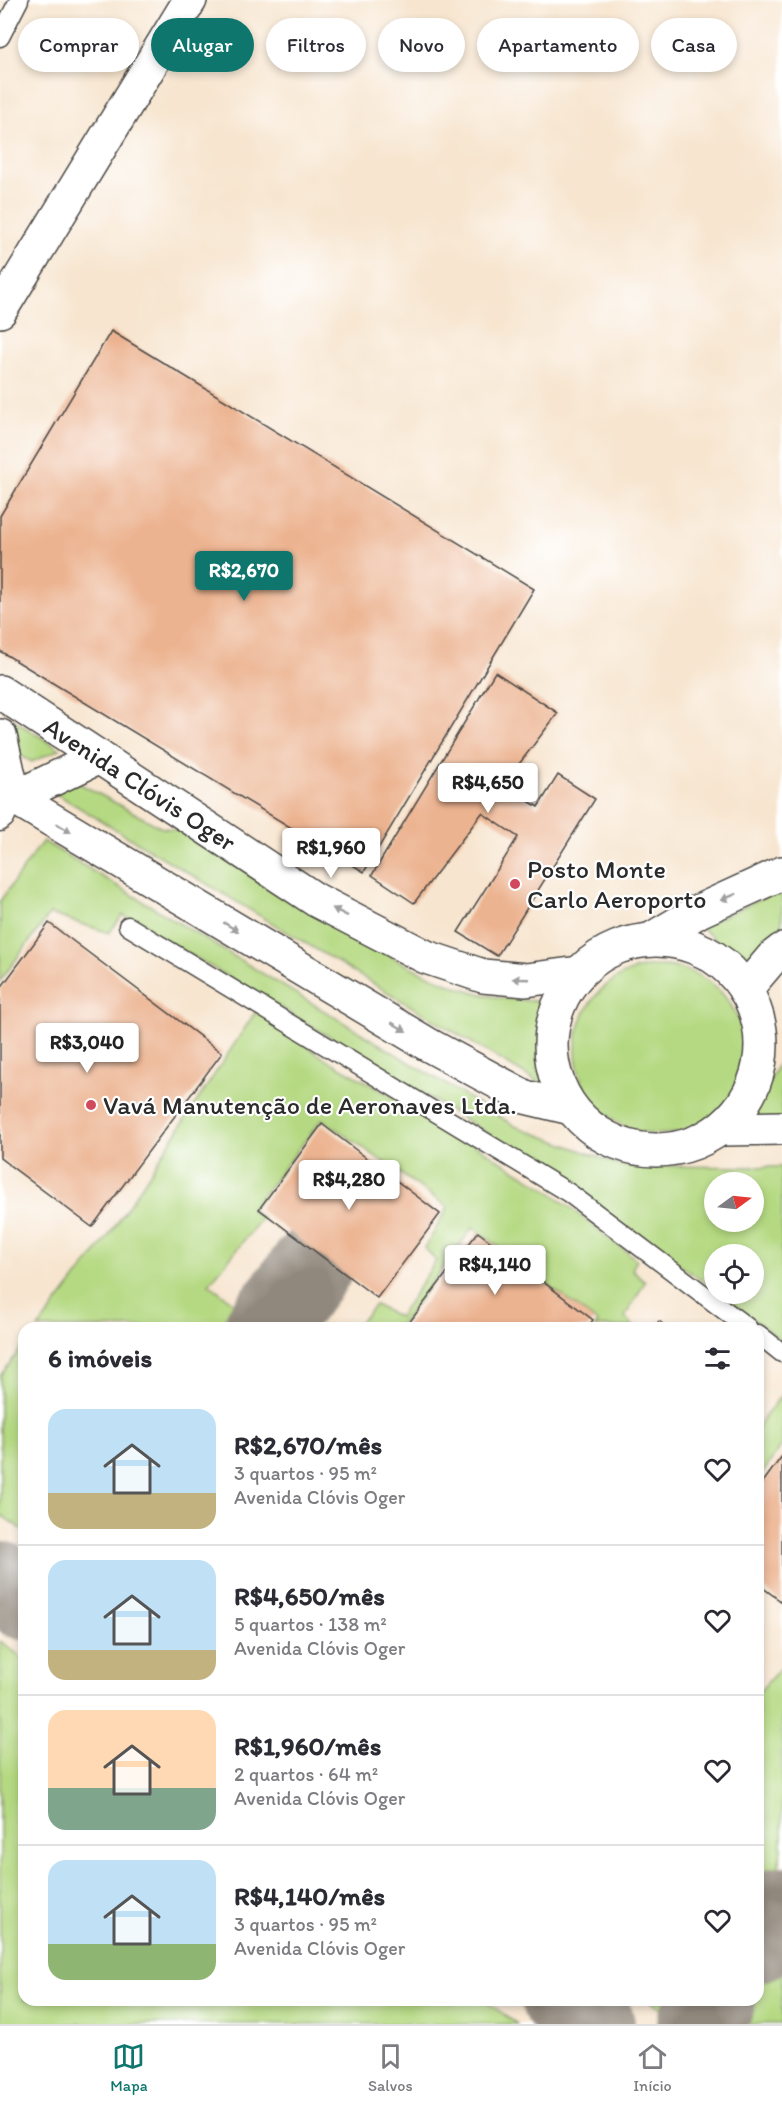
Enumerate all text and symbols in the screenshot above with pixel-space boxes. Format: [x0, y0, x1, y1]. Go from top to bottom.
chip: Comprar [18, 18, 139, 72]
chip: Alugar [151, 18, 254, 72]
chip: Filtros [266, 18, 366, 72]
chip: Novo [378, 18, 465, 72]
chip: Apartamento [477, 18, 639, 72]
chip: Casa [651, 18, 737, 72]
pin: R$2,670 [189, 551, 299, 602]
text: R$2,670 [209, 558, 279, 582]
street label: Avenida Clóvis Oger [38, 710, 242, 858]
pin: R$4,650 [433, 763, 543, 814]
text: R$4,650 [452, 770, 524, 794]
one-way arrow [56, 822, 72, 833]
pin: R$1,960 [276, 828, 386, 879]
text: R$1,960 [296, 835, 366, 859]
place label: Posto Monte Carlo Aeroporto [527, 853, 707, 915]
marker: Posto Monte Carlo Aeroporto [508, 877, 522, 891]
one-way arrow [720, 893, 737, 902]
one-way arrow [331, 908, 348, 917]
one-way arrow [223, 922, 240, 932]
one-way arrow [511, 974, 530, 984]
one-way arrow [391, 1021, 407, 1032]
pin: R$3,040 [32, 1023, 142, 1074]
text: R$3,040 [50, 1030, 124, 1054]
place label: Vavá Manutenção de Aeronaves Ltda. [103, 1089, 517, 1121]
marker: Vavá Manutenção de Aeronaves Ltda. [84, 1098, 98, 1112]
pin: R$4,280 [294, 1160, 404, 1211]
text: R$4,280 [313, 1167, 385, 1191]
north arrow [704, 1172, 764, 1232]
map controls [704, 1172, 764, 1304]
button: locate [704, 1244, 764, 1304]
pin: R$4,140 [440, 1245, 550, 1296]
text: R$4,140 [459, 1252, 531, 1276]
text: 6 imóveis [48, 1342, 152, 1374]
icon: filters [701, 1342, 734, 1375]
text: R$2,670/mês [234, 1429, 382, 1461]
icon: home [96, 1433, 168, 1505]
icon: heart [701, 1453, 734, 1486]
text: 3 quartos · 95 m² [234, 1461, 377, 1485]
text: Avenida Clóvis Oger [234, 1485, 405, 1509]
text: R$4,650/mês [234, 1580, 385, 1612]
icon: home [96, 1584, 168, 1656]
icon: heart [701, 1604, 734, 1637]
text: 5 quartos · 138 m² [234, 1612, 387, 1636]
text: Avenida Clóvis Oger [234, 1636, 405, 1660]
text: R$1,960/mês [234, 1730, 381, 1762]
icon: home [96, 1734, 168, 1806]
icon: heart [701, 1754, 734, 1787]
text: 2 quartos · 64 m² [234, 1762, 378, 1786]
text: Avenida Clóvis Oger [234, 1786, 405, 1810]
text: R$4,140/mês [234, 1880, 385, 1912]
icon: home [96, 1884, 168, 1956]
icon: heart [701, 1904, 734, 1937]
text: 3 quartos · 95 m² [234, 1912, 377, 1936]
text: Avenida Clóvis Oger [234, 1936, 405, 1960]
tab: Mapa [110, 2040, 148, 2095]
tab: Salvos [368, 2040, 413, 2095]
tab: Início [633, 2040, 672, 2095]

